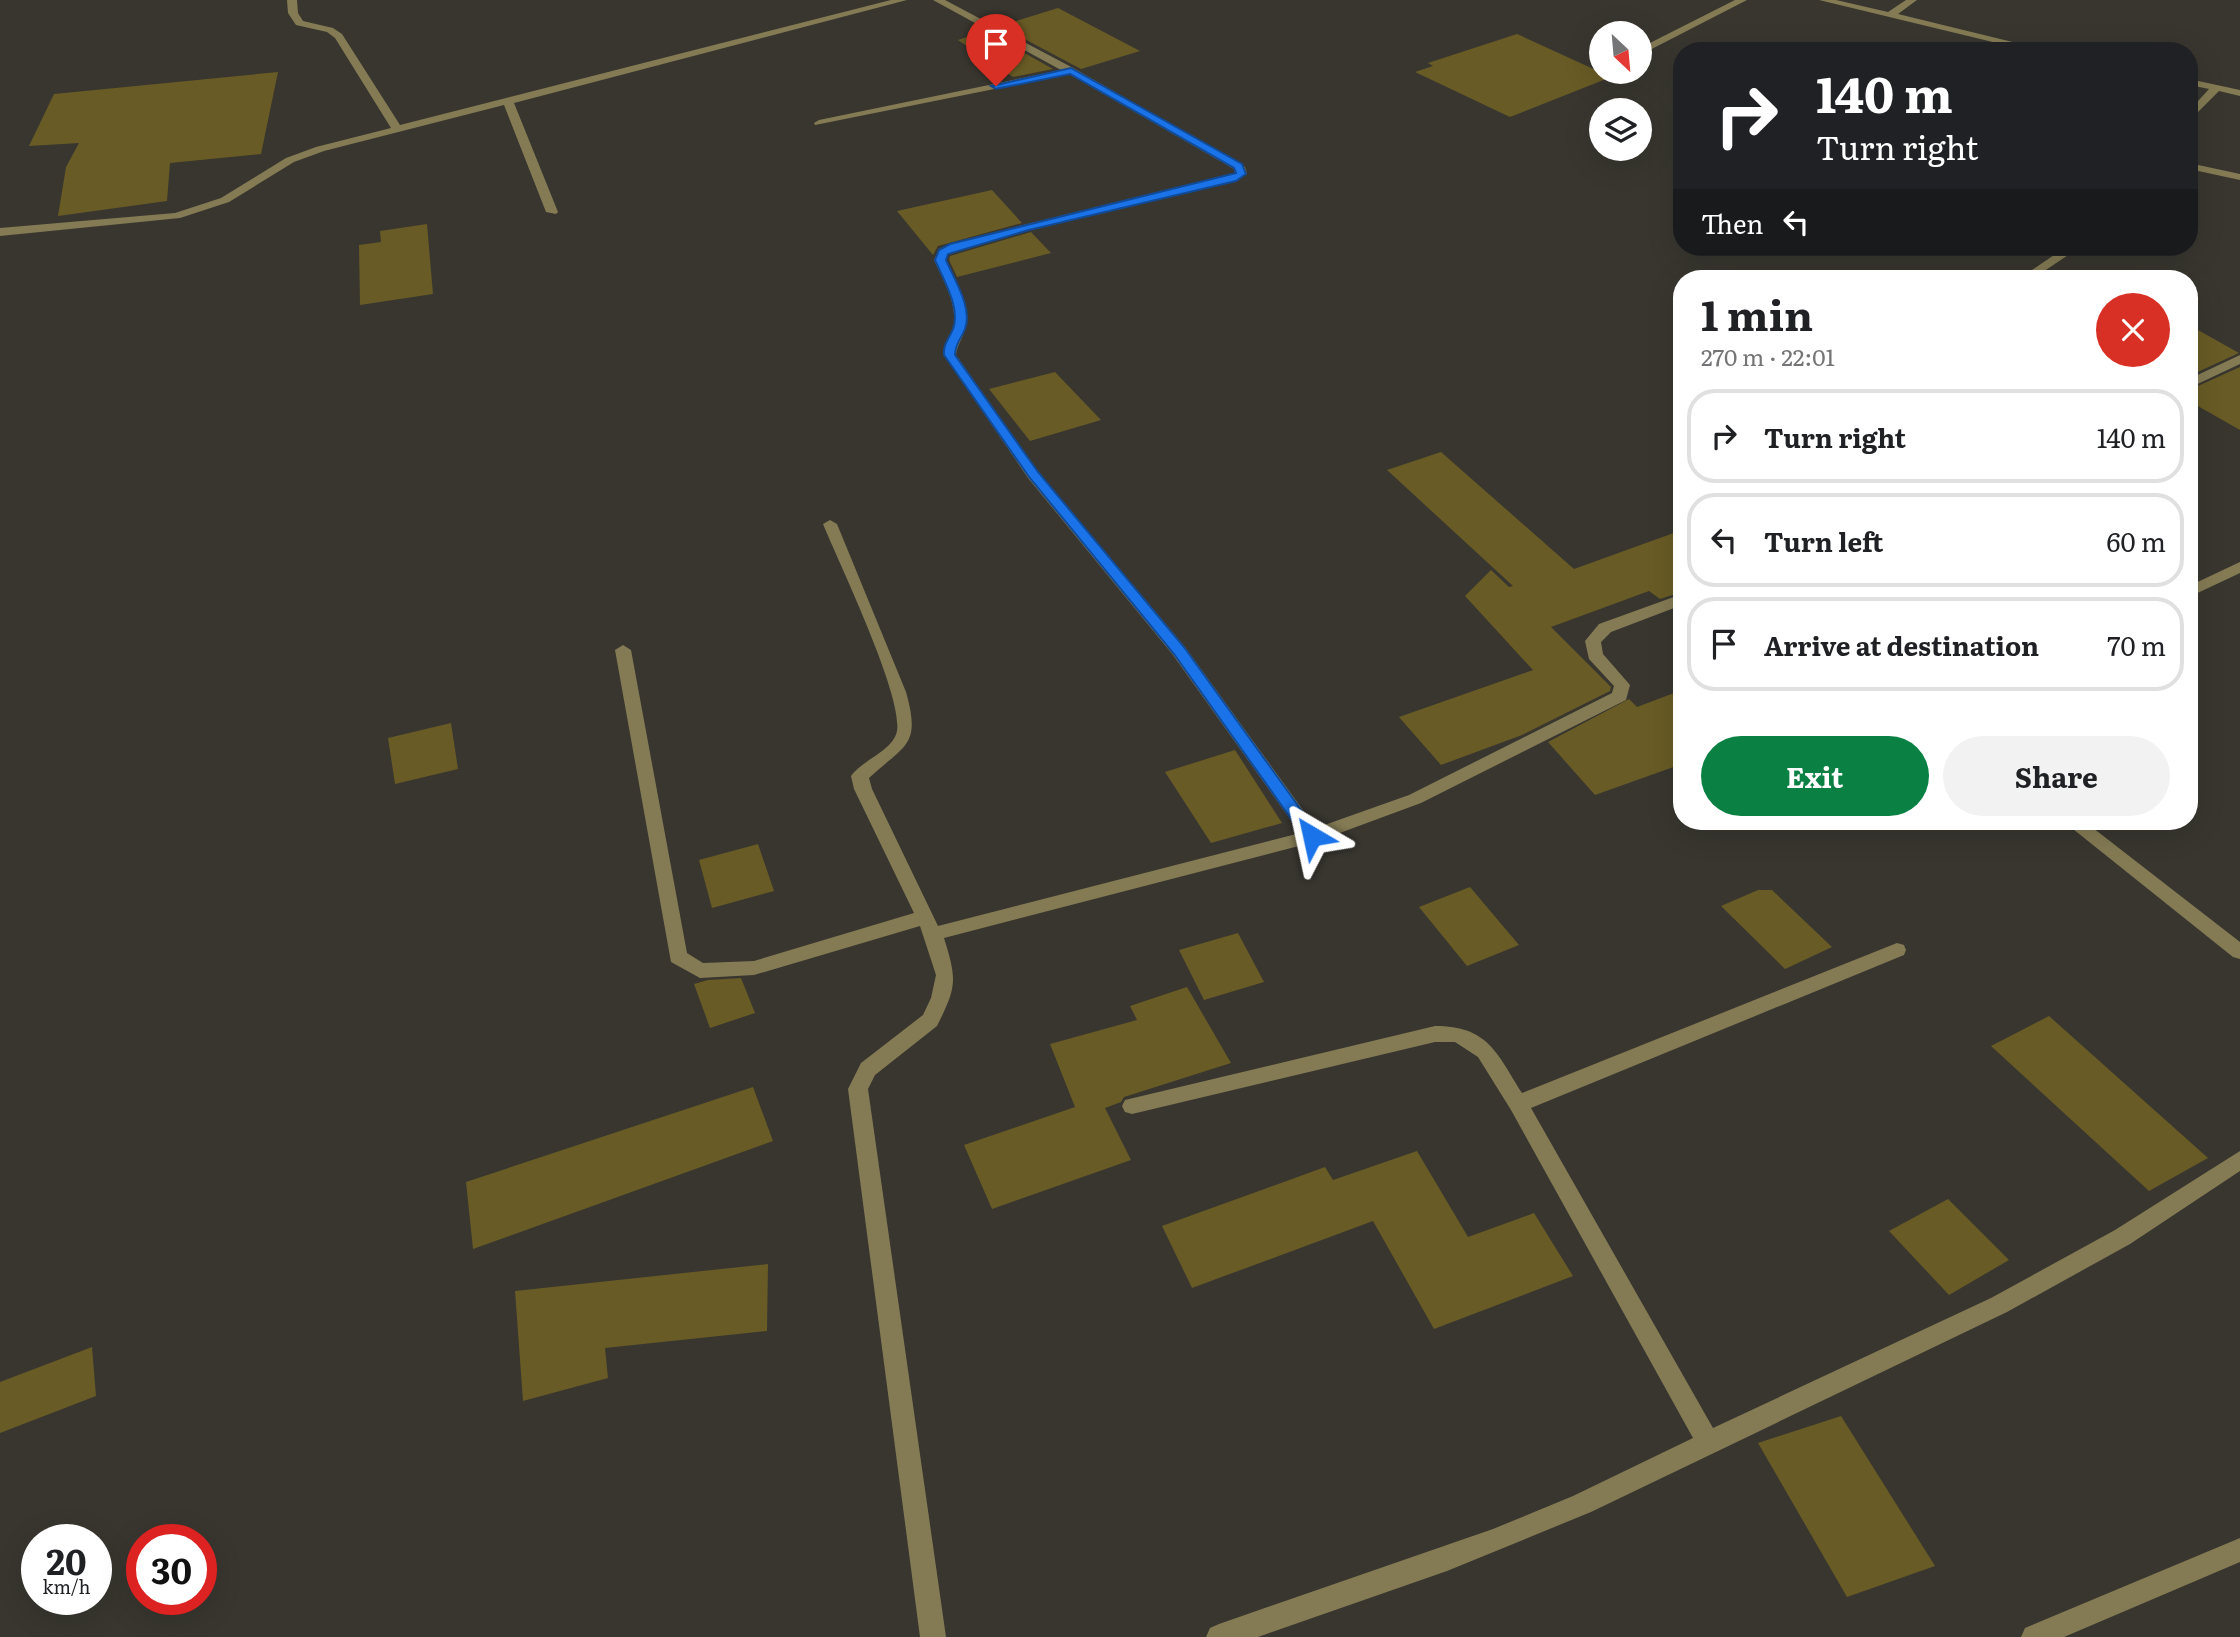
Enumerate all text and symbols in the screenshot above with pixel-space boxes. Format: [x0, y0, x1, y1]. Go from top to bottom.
pin [966, 14, 1026, 86]
north arrow [1589, 21, 1652, 84]
map controls [1589, 21, 1652, 161]
icon: arrive [977, 25, 1015, 63]
text: 140 m [1816, 55, 1953, 128]
icon: right [1701, 70, 1792, 161]
button: layers [1589, 98, 1652, 161]
text: Turn right [1816, 122, 1978, 170]
text: Then [1701, 203, 1763, 242]
icon: left [1777, 203, 1815, 241]
text: 1 min [1701, 282, 1813, 344]
button: close [2096, 293, 2170, 367]
text: 270 m · 22:01 [1701, 339, 1835, 373]
icon: right [1705, 417, 1743, 455]
text: Turn right [1764, 417, 1906, 456]
text: 140 m [2097, 417, 2166, 456]
icon: left [1705, 521, 1743, 559]
text: Turn left [1764, 521, 1883, 560]
text: 60 m [2107, 521, 2166, 560]
icon: arrive [1705, 625, 1743, 663]
text: Arrive at destination [1764, 625, 2039, 664]
text: 70 m [2107, 625, 2166, 664]
button: Exit [1701, 736, 1929, 816]
button: Share [1943, 736, 2170, 816]
position arrow [1275, 799, 1349, 873]
speed limit sign: 30 [126, 1524, 217, 1615]
text: 20 [46, 1534, 87, 1586]
text: km/h [43, 1573, 90, 1600]

